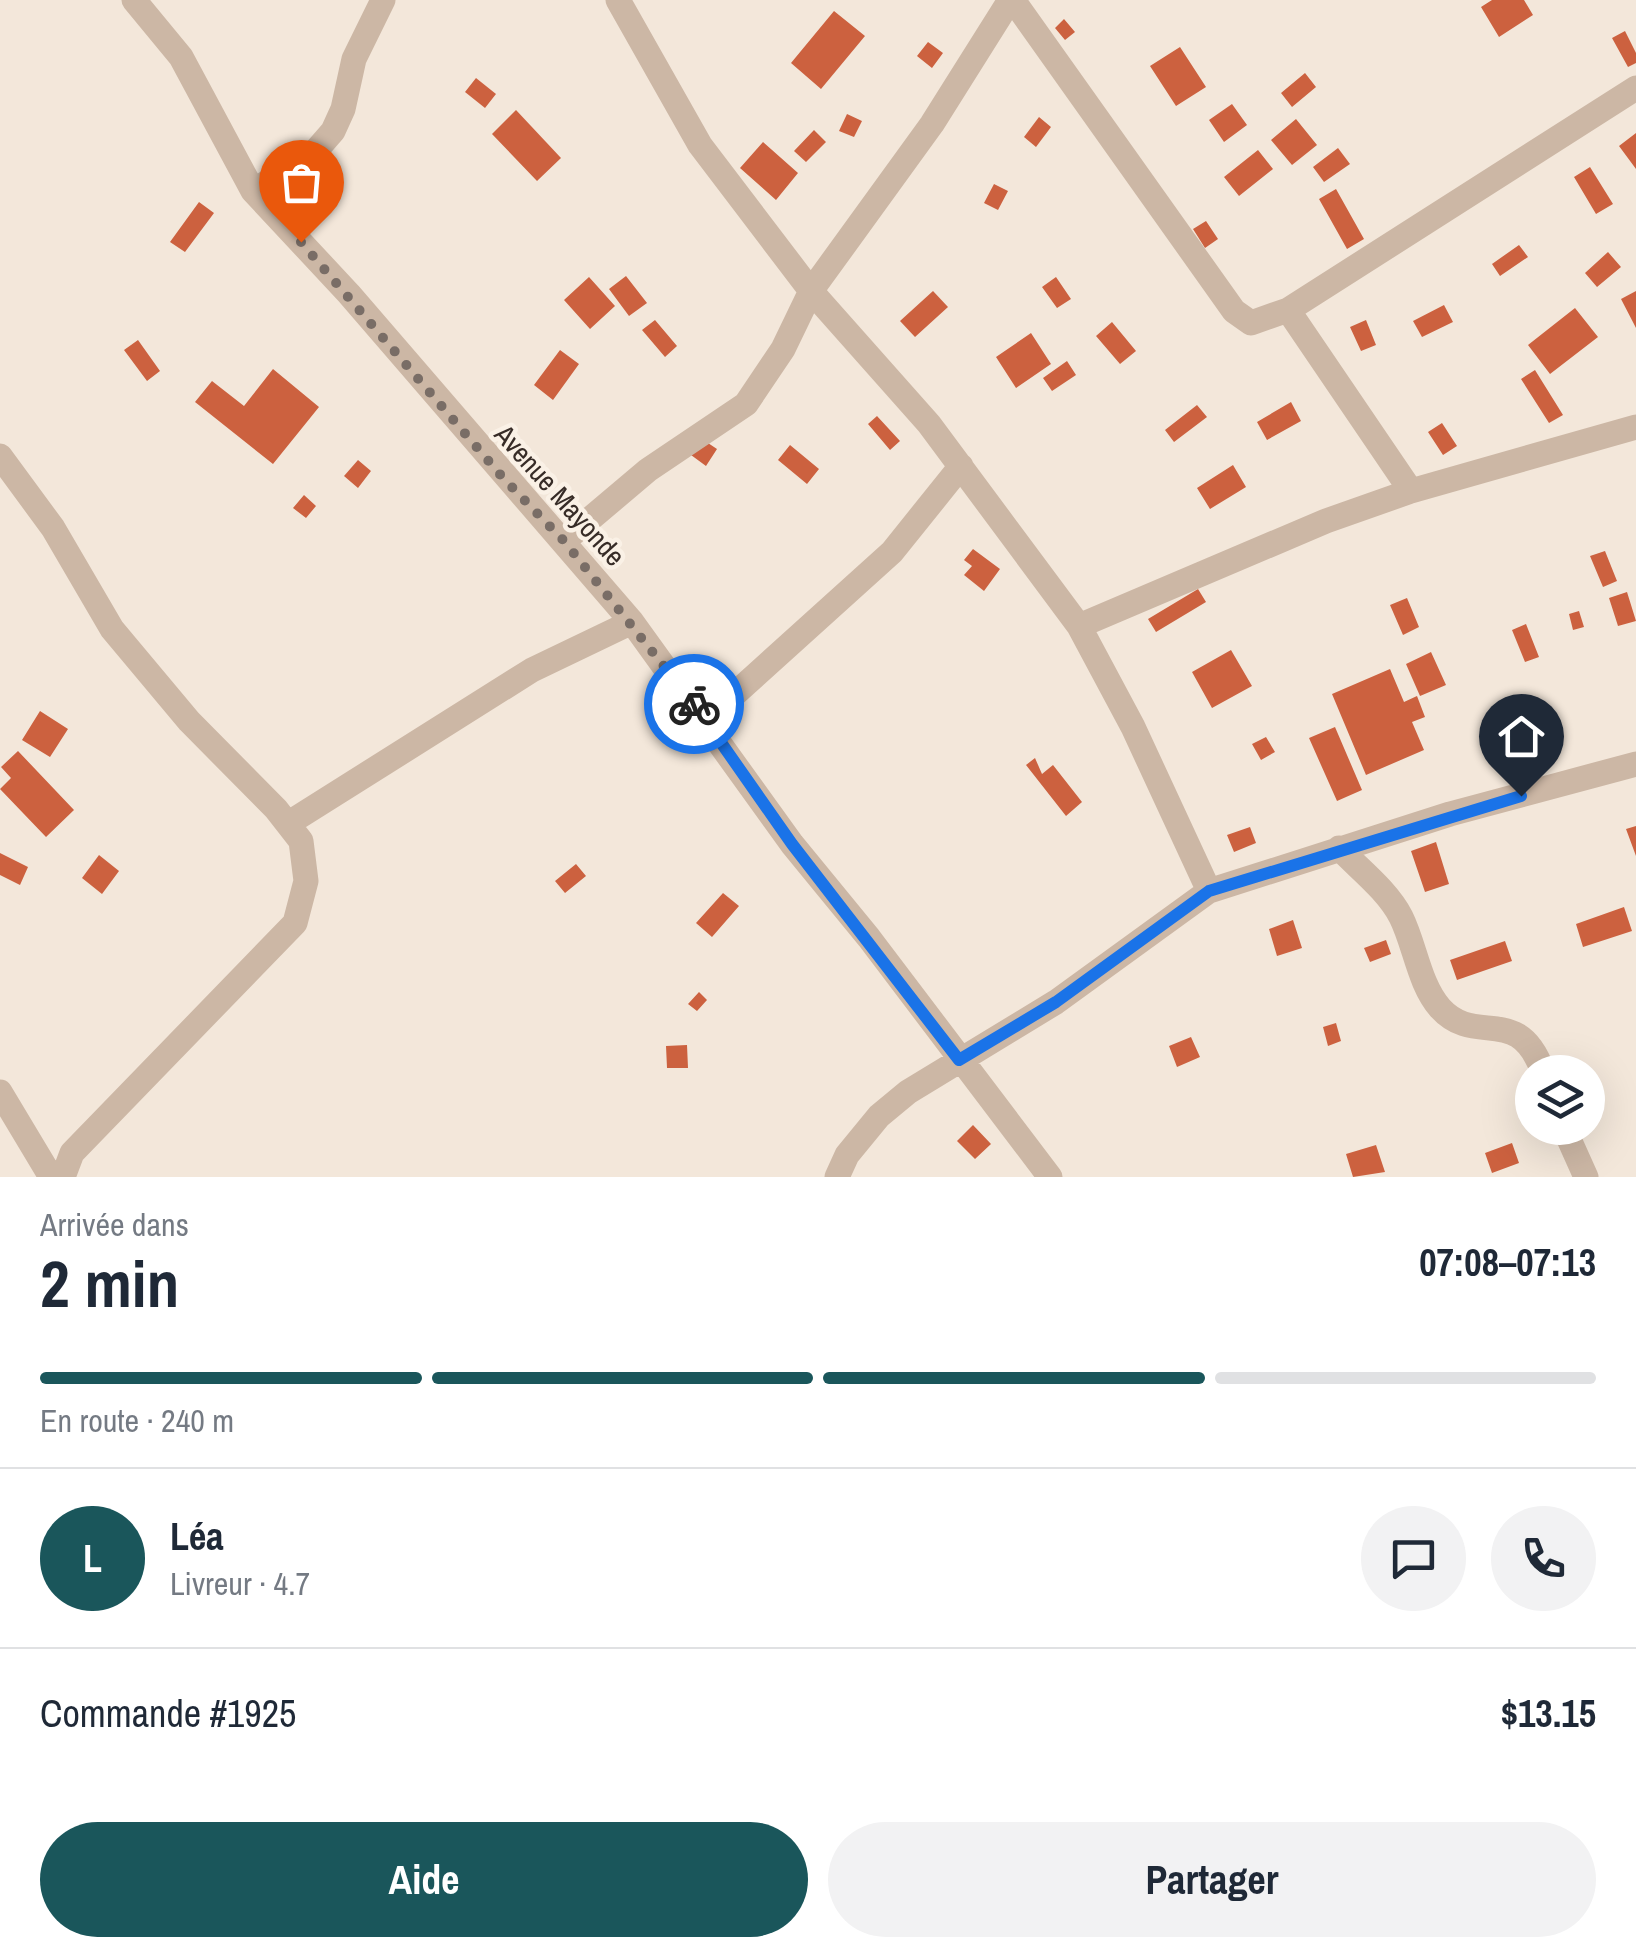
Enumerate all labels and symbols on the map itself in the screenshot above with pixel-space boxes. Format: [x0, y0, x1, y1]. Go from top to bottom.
pin [259, 140, 344, 243]
street label: Avenue Mayonde [486, 415, 634, 574]
courier [644, 654, 744, 754]
pin [1479, 694, 1564, 797]

